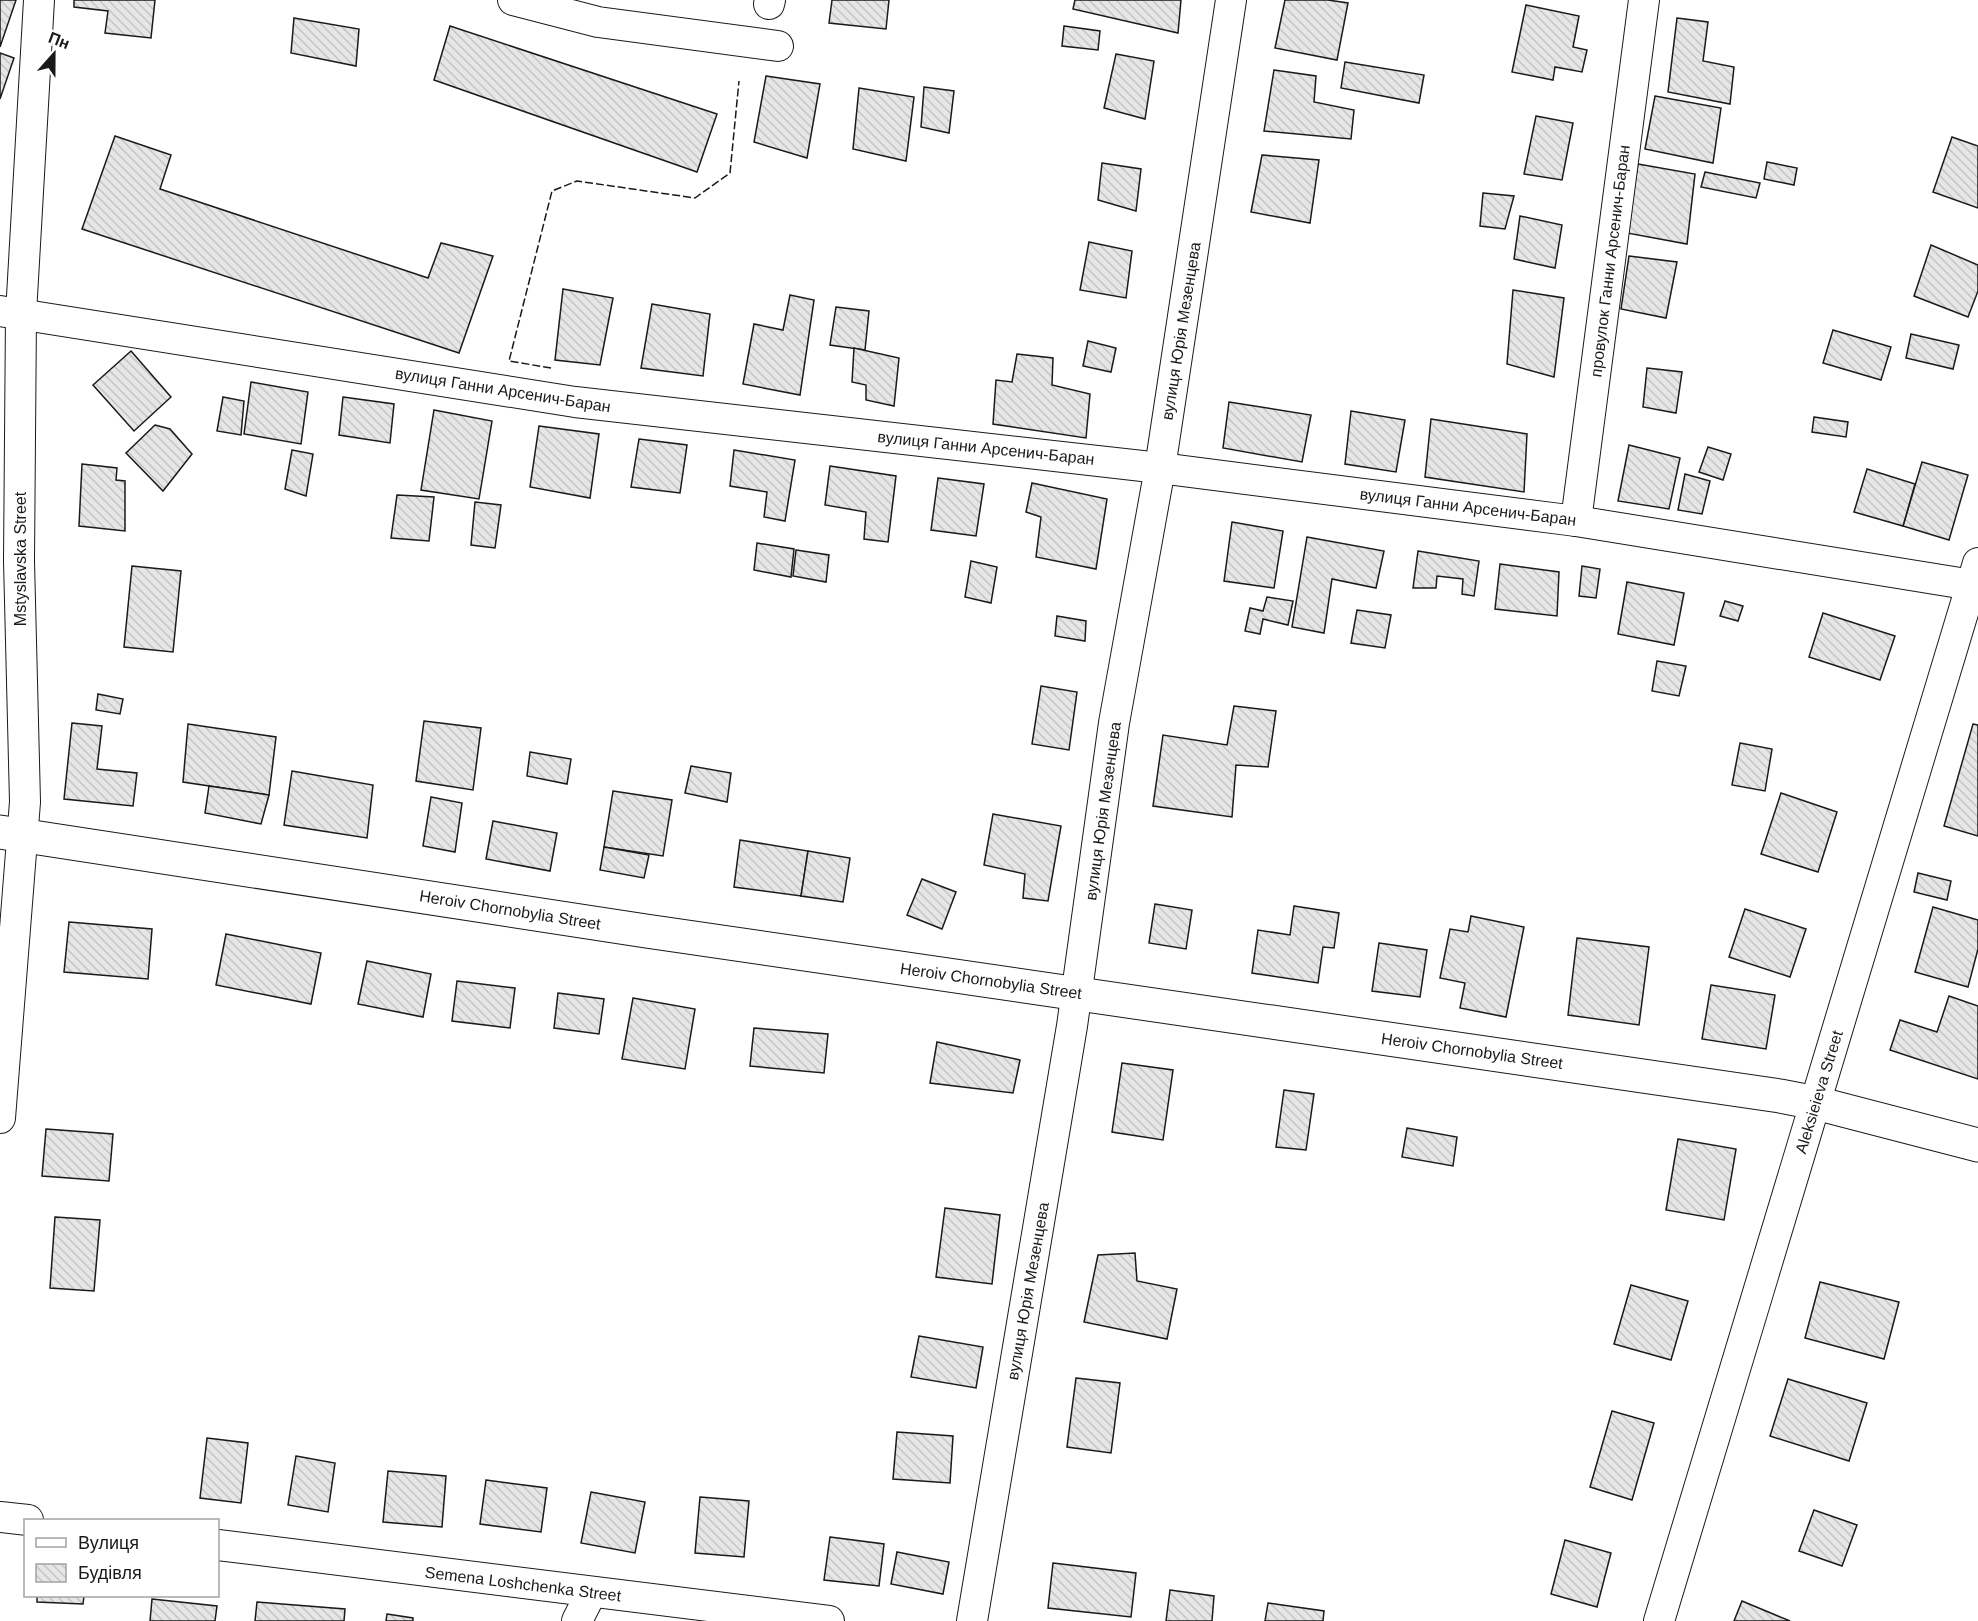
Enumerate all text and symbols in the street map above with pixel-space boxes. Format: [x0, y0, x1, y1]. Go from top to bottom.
north arrow [24, 24, 84, 84]
text: Пн [46, 29, 72, 52]
street label: провулок Ганни Арсенич-Баран [1587, 144, 1633, 378]
street label: вулиця Юрія Мезенцева [1159, 241, 1203, 421]
street label: вулиця Ганни Арсенич-Баран [394, 365, 612, 415]
street label: вулиця Ганни Арсенич-Баран [877, 428, 1095, 468]
street label: вулиця Ганни Арсенич-Баран [1359, 485, 1577, 529]
street label: Mstyslavska Street [12, 491, 29, 626]
street label: вулиця Юрія Мезенцева [1082, 721, 1124, 901]
street label: Heroiv Chornobylia Street [418, 887, 602, 933]
street label: Heroiv Chornobylia Street [899, 960, 1083, 1002]
street label: Aleksieieva Street [1792, 1028, 1846, 1156]
street label: Heroiv Chornobylia Street [1380, 1030, 1564, 1072]
street label: вулиця Юрія Мезенцева [1004, 1201, 1052, 1381]
legend [24, 1519, 219, 1597]
text: Вулиця [78, 1533, 139, 1553]
text: Будівля [78, 1563, 142, 1583]
street label: Semena Loshchenka Street [424, 1564, 623, 1605]

